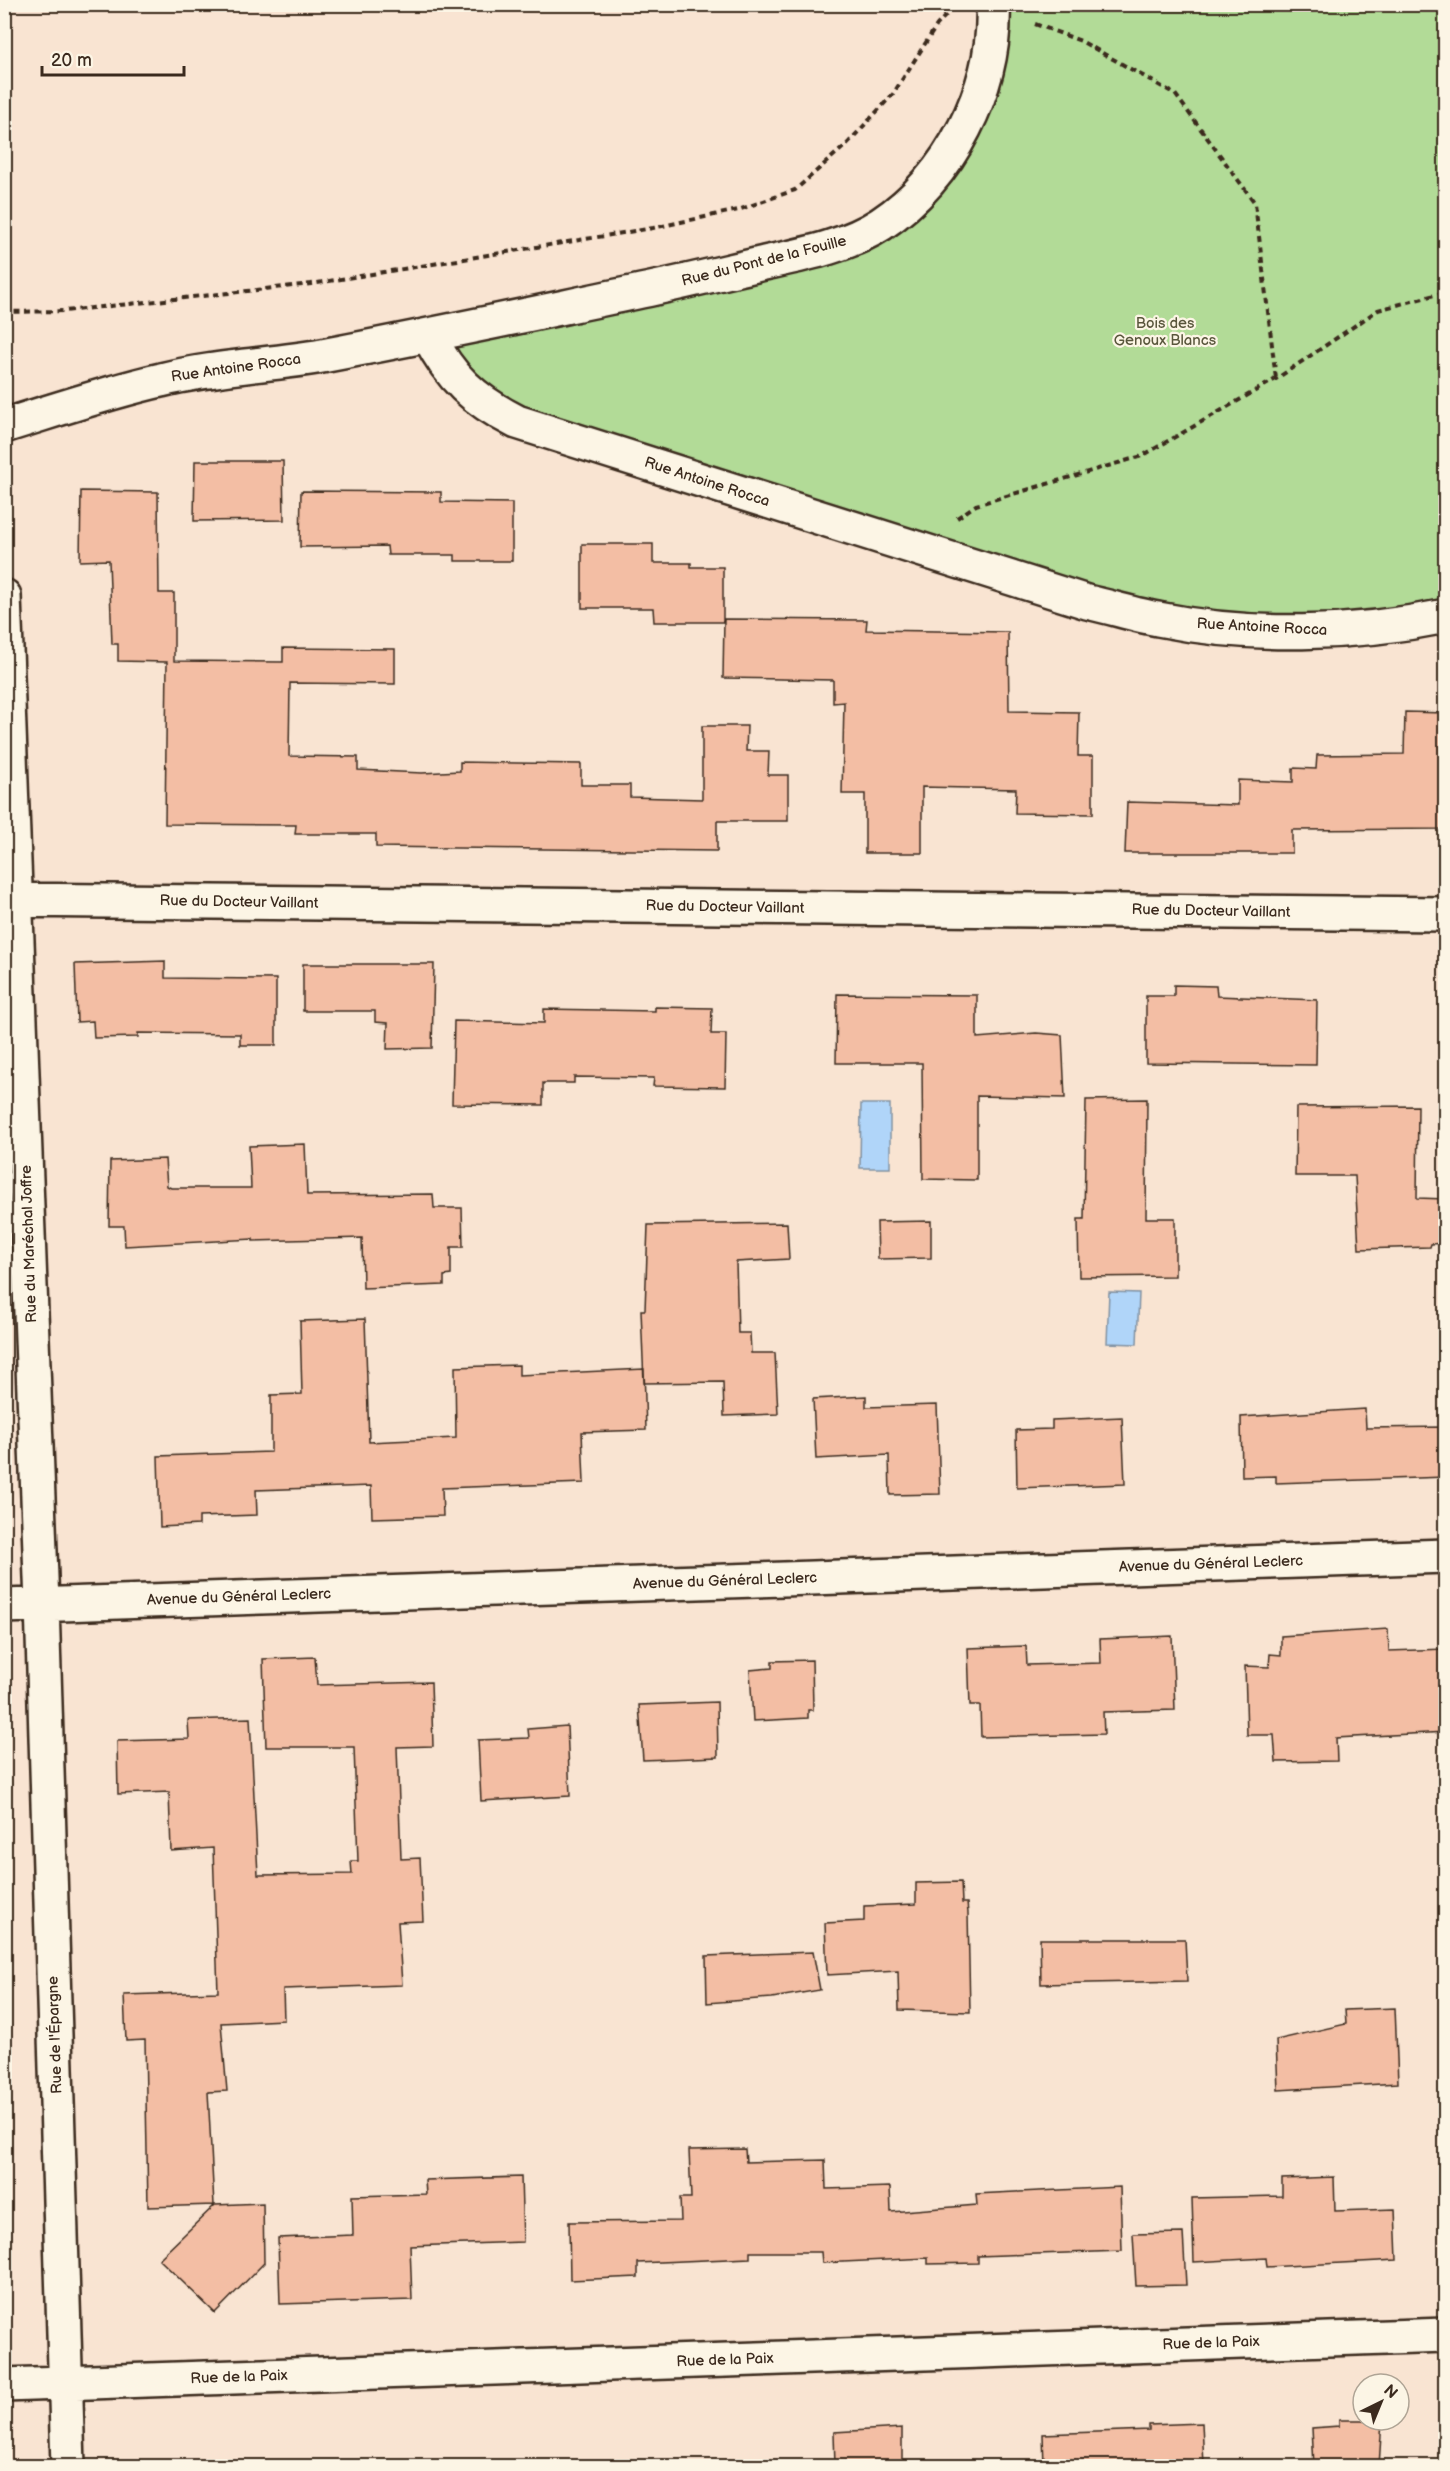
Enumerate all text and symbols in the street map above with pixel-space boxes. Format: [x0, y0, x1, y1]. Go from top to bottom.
scale bar [42, 39, 184, 77]
text: 20 m [51, 50, 92, 71]
street label: Rue du Pont de la Fouille [680, 231, 848, 291]
park label: Bois des Genoux Blancs [1114, 314, 1217, 350]
street label: Rue Antoine Rocca [170, 349, 302, 387]
street label: Rue Antoine Rocca [642, 453, 772, 511]
street label: Rue Antoine Rocca [1196, 614, 1328, 640]
street label: Rue du Docteur Vaillant [159, 891, 319, 913]
street label: Rue du Docteur Vaillant [645, 896, 805, 918]
street label: Rue du Docteur Vaillant [1131, 900, 1291, 922]
street label: Rue du Maréchal Joffre [17, 1165, 41, 1323]
street label: Avenue du Général Leclerc [1118, 1551, 1304, 1577]
street label: Avenue du Général Leclerc [632, 1568, 818, 1594]
street label: Avenue du Général Leclerc [146, 1584, 332, 1610]
street label: Rue de l'Épargne [43, 1976, 67, 2094]
street label: Rue de la Paix [1162, 2332, 1260, 2354]
street label: Rue de la Paix [676, 2349, 774, 2371]
street label: Rue de la Paix [190, 2366, 288, 2388]
north arrow [1351, 2372, 1411, 2432]
text: N [1379, 2381, 1401, 2403]

